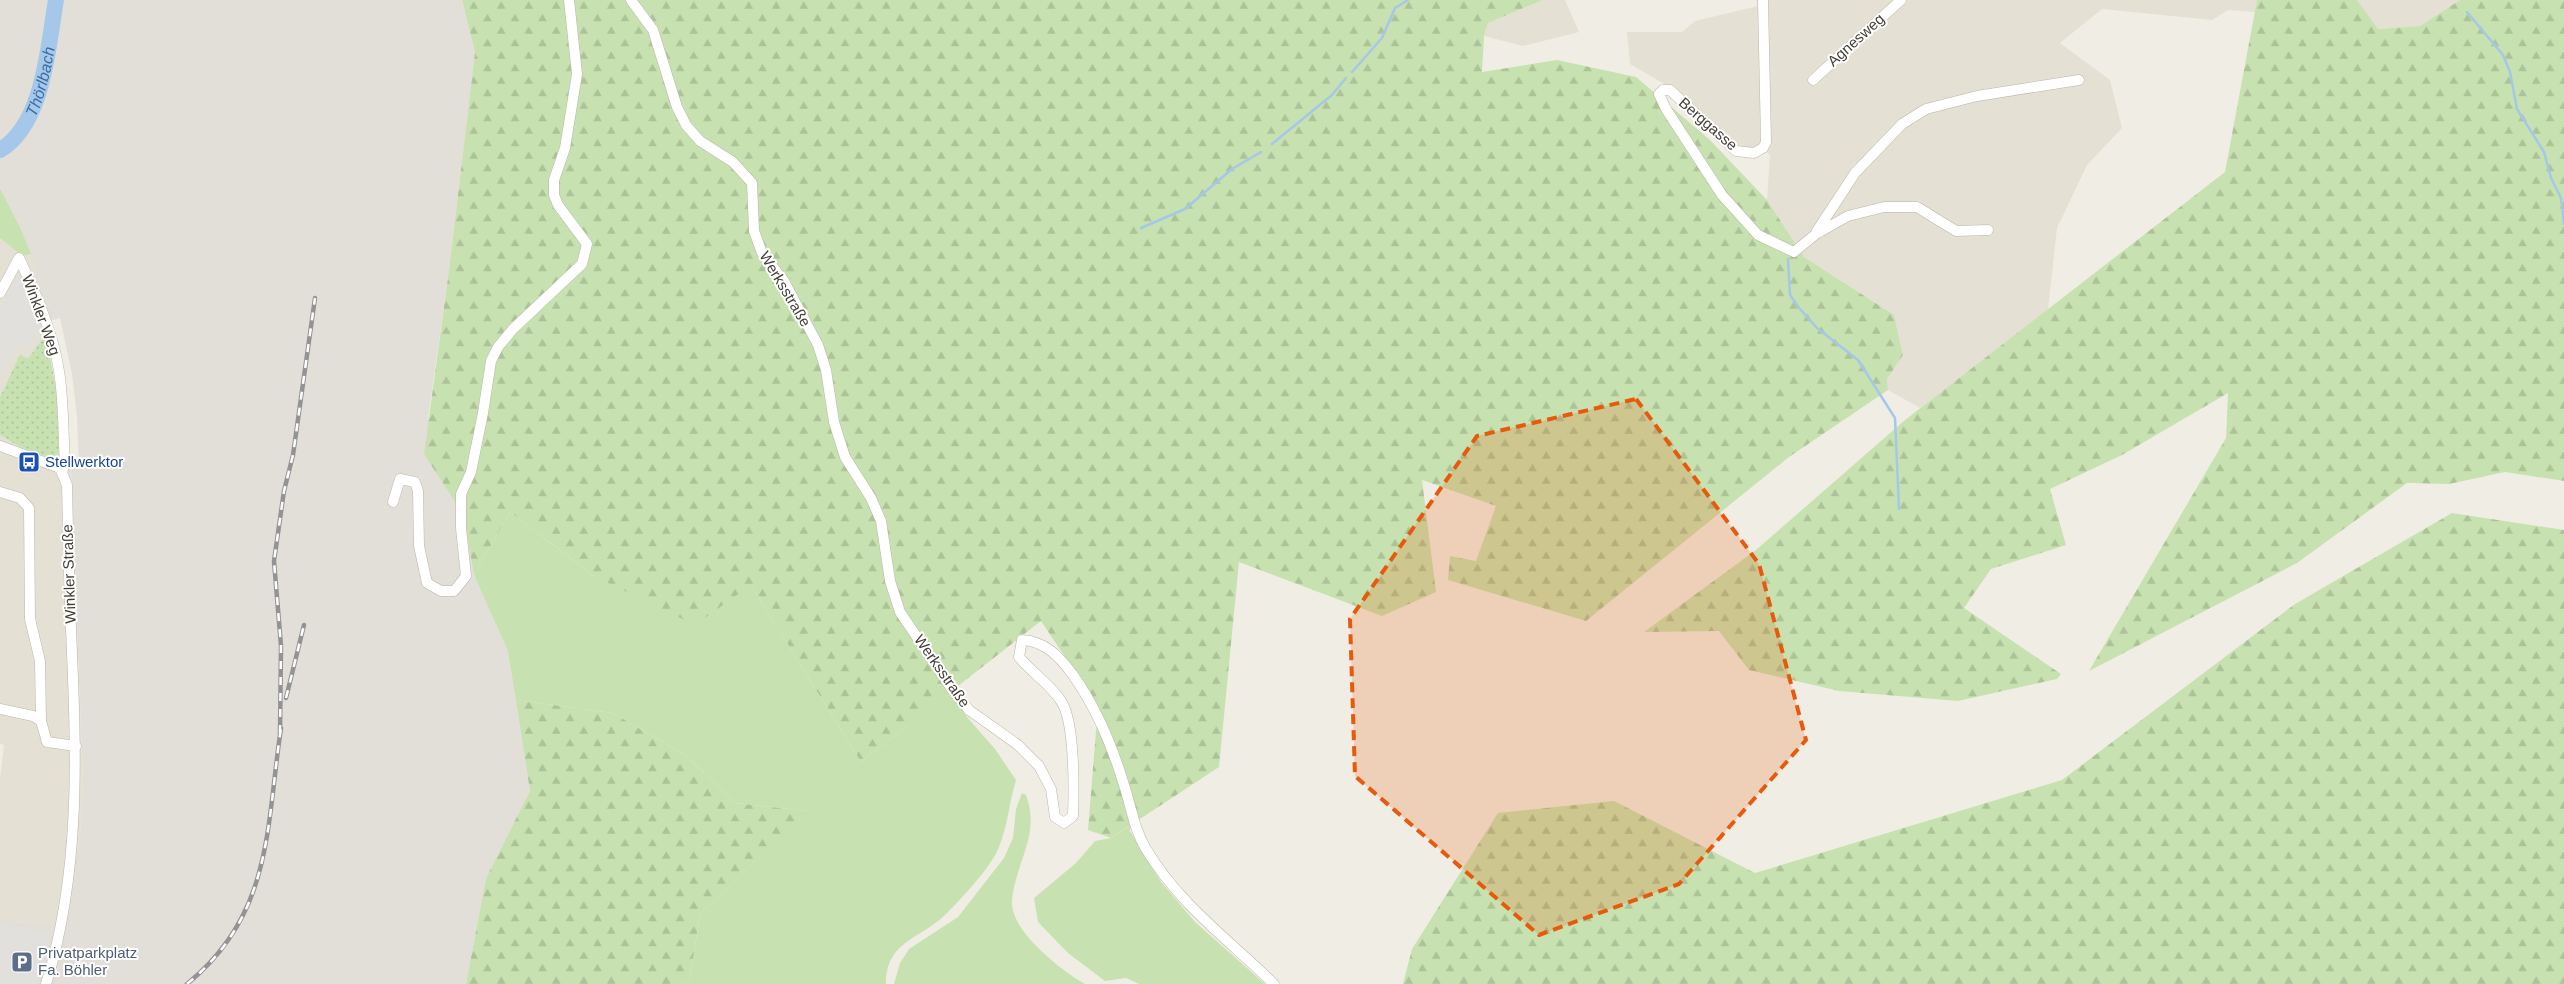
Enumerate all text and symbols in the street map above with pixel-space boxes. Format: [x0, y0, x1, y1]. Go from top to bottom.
street label: Agnesweg [1824, 10, 1887, 69]
water label: Thörlbach [22, 45, 58, 119]
street label: Berggasse [1676, 94, 1741, 154]
street label: Werksstraße [756, 248, 815, 329]
street label: Winkler Weg [19, 272, 64, 358]
bus stop icon: Stellwerktor [17, 450, 41, 474]
place label: Stellwerktor [45, 453, 123, 470]
street label: Winkler Straße [58, 524, 79, 624]
street label: Werksstraße [911, 631, 974, 710]
place label: Privatparkplatz Fa. Böhler [38, 944, 137, 978]
parking icon: Privatparkplatz Fa. Böhler [10, 950, 34, 974]

